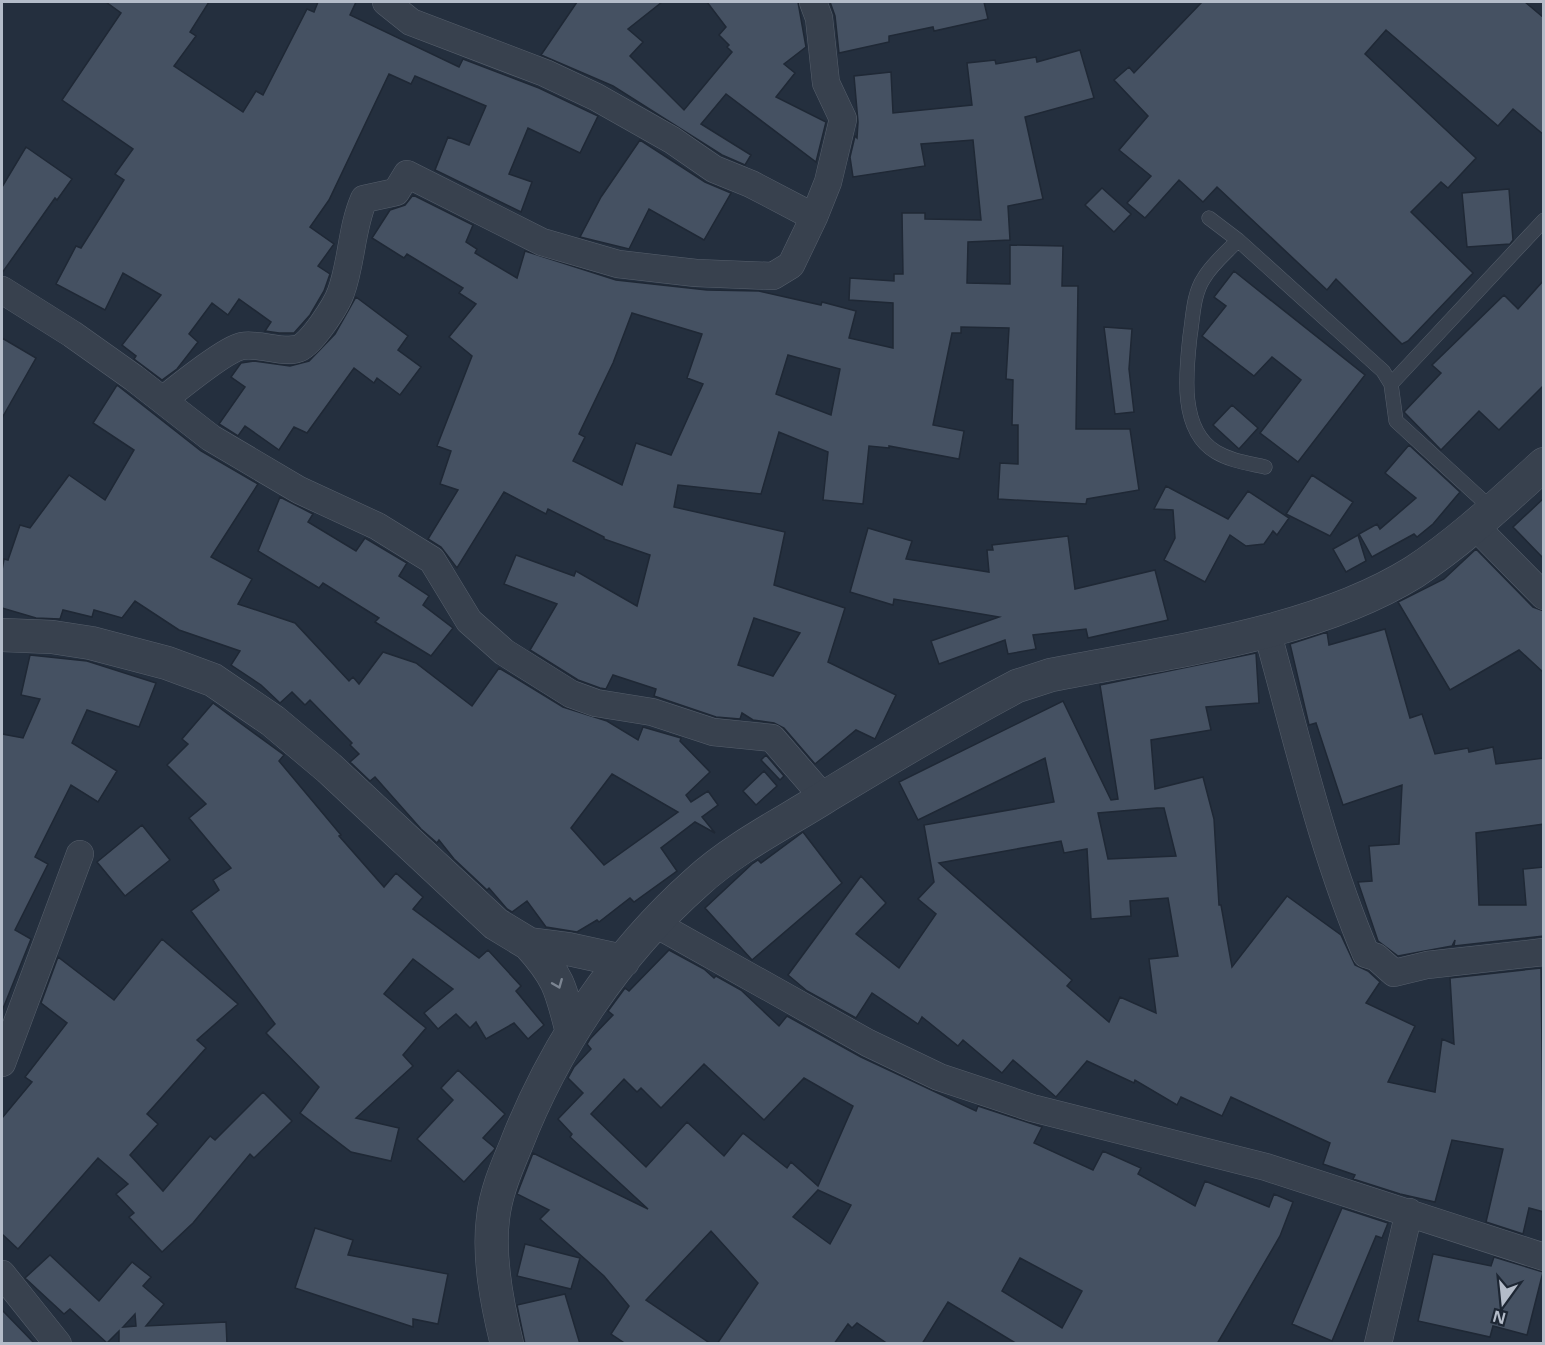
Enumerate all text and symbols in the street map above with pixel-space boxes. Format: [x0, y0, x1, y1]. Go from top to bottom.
one-way arrow [551, 978, 563, 989]
north arrow [1473, 1273, 1533, 1333]
text: N [1490, 1305, 1508, 1330]

